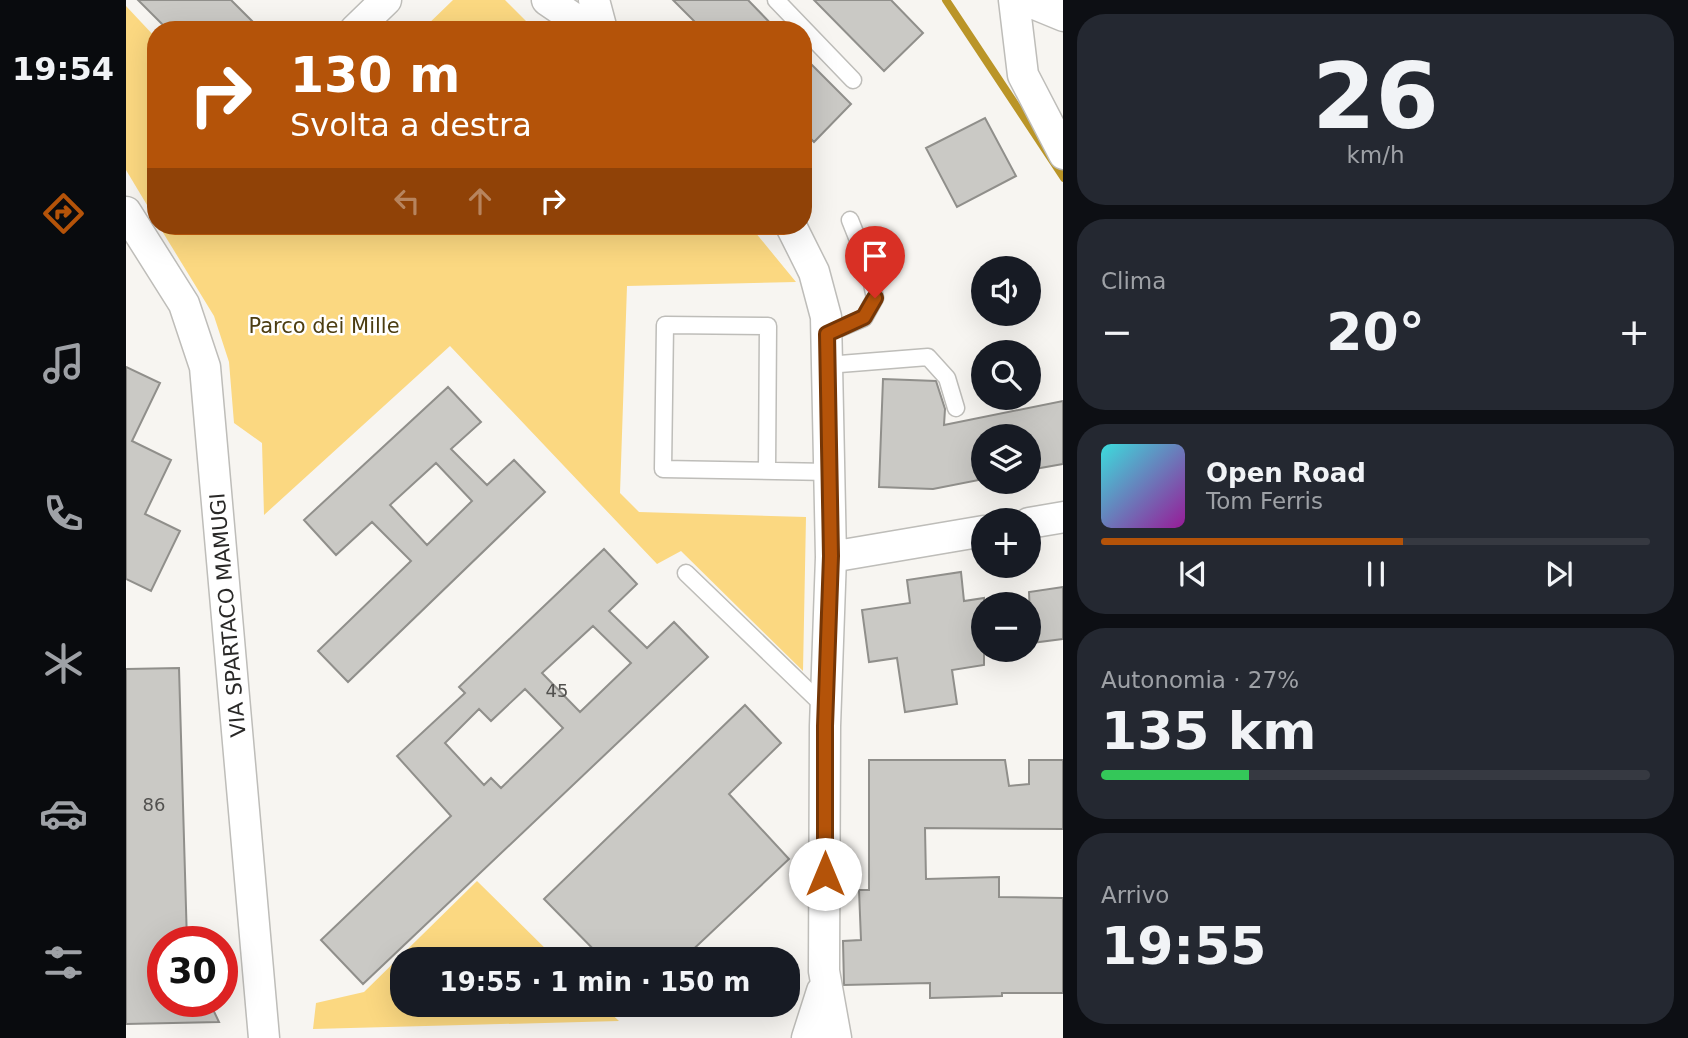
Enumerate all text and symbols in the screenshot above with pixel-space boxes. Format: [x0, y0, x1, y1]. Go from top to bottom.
text: 26 [1312, 44, 1439, 149]
text: 130 m [290, 47, 460, 104]
icon: right [175, 49, 266, 140]
text: 19:54 [12, 50, 114, 88]
text: Svolta a destra [290, 106, 532, 144]
text: km/h [1346, 142, 1405, 168]
icon: left [388, 182, 426, 220]
icon: ahead [461, 182, 499, 220]
icon: right [534, 182, 572, 220]
icon: directions [39, 189, 88, 238]
pin [845, 226, 905, 298]
icon: arrive [856, 237, 894, 275]
map controls [971, 256, 1041, 662]
button: sound [971, 256, 1041, 326]
text: Clima [1101, 268, 1166, 294]
text: 20° [1326, 302, 1425, 362]
text: − [1101, 310, 1133, 354]
text: + [1618, 310, 1650, 354]
park label: Parco dei Mille [248, 314, 400, 338]
icon: music [39, 339, 88, 388]
button: search [971, 340, 1041, 410]
button: layers [971, 424, 1041, 494]
text: Open Road [1206, 458, 1366, 488]
text: Tom Ferris [1206, 488, 1323, 514]
icon: phone [39, 489, 88, 538]
street label: VIA SPARTACO MAMUGI [205, 492, 251, 738]
button: + [971, 508, 1041, 578]
icon: previous [1174, 555, 1212, 593]
icon: pause [1357, 555, 1395, 593]
icon: next [1540, 555, 1578, 593]
button: − [971, 592, 1041, 662]
icon: climate [39, 639, 88, 688]
text: Autonomia · 27% [1101, 667, 1299, 693]
house number: 45 [546, 680, 568, 701]
text: 135 km [1101, 701, 1316, 761]
icon: car [39, 789, 88, 838]
house number: 86 [143, 794, 165, 815]
position arrow [788, 837, 862, 911]
text: Arrivo [1101, 882, 1169, 908]
text: 19:55 [1101, 916, 1267, 976]
speed limit sign: 30 [147, 926, 238, 1017]
icon: filters [39, 938, 88, 987]
text: 19:55 · 1 min · 150 m [440, 967, 750, 997]

